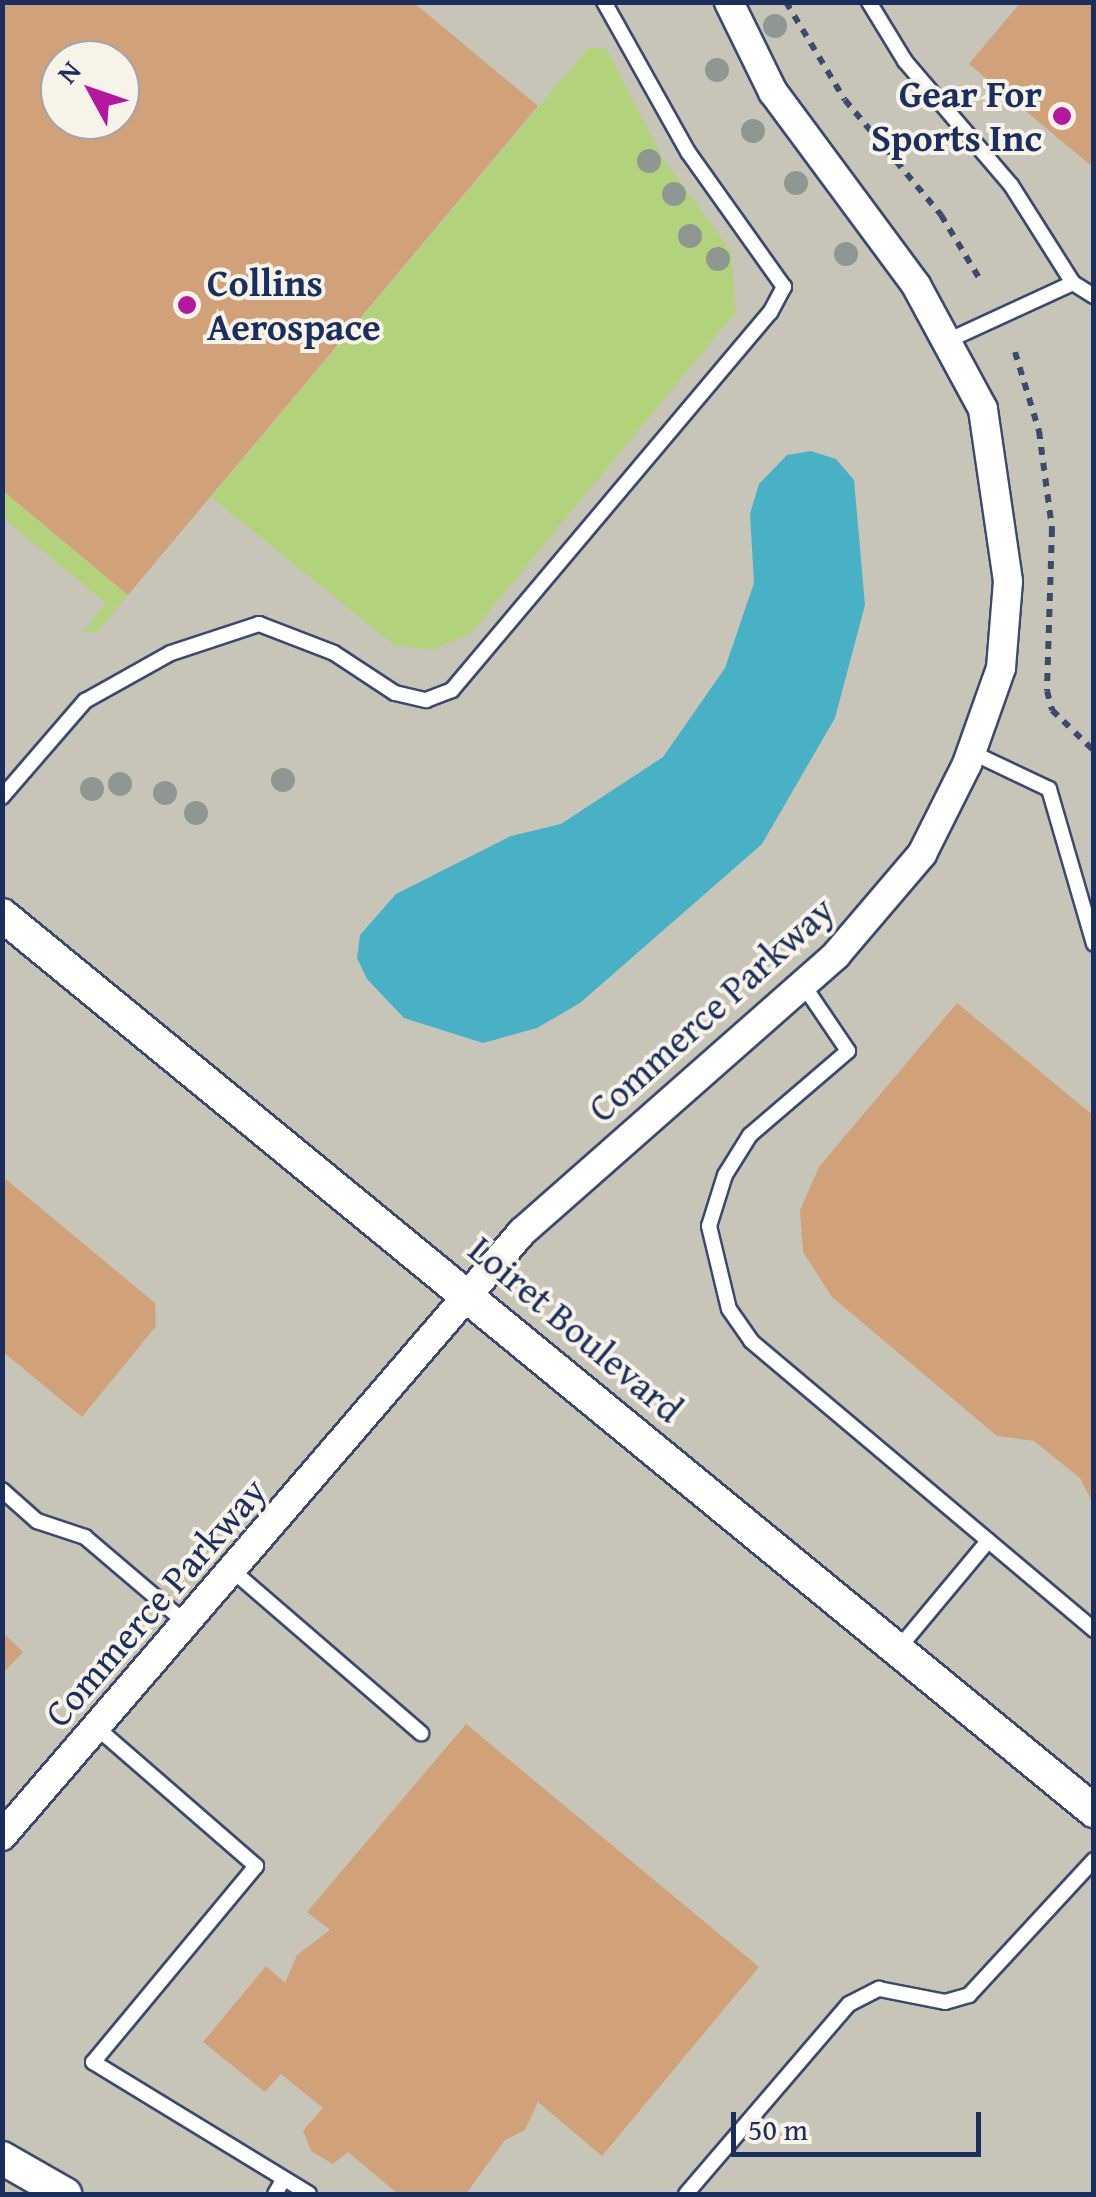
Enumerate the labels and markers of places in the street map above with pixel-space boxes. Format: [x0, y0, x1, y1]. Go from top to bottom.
place label: Gear For Sports Inc [871, 71, 1042, 160]
marker: Gear For Sports Inc [1051, 105, 1073, 127]
place label: Collins Aerospace [207, 260, 381, 350]
marker: Collins Aerospace [176, 294, 198, 316]

